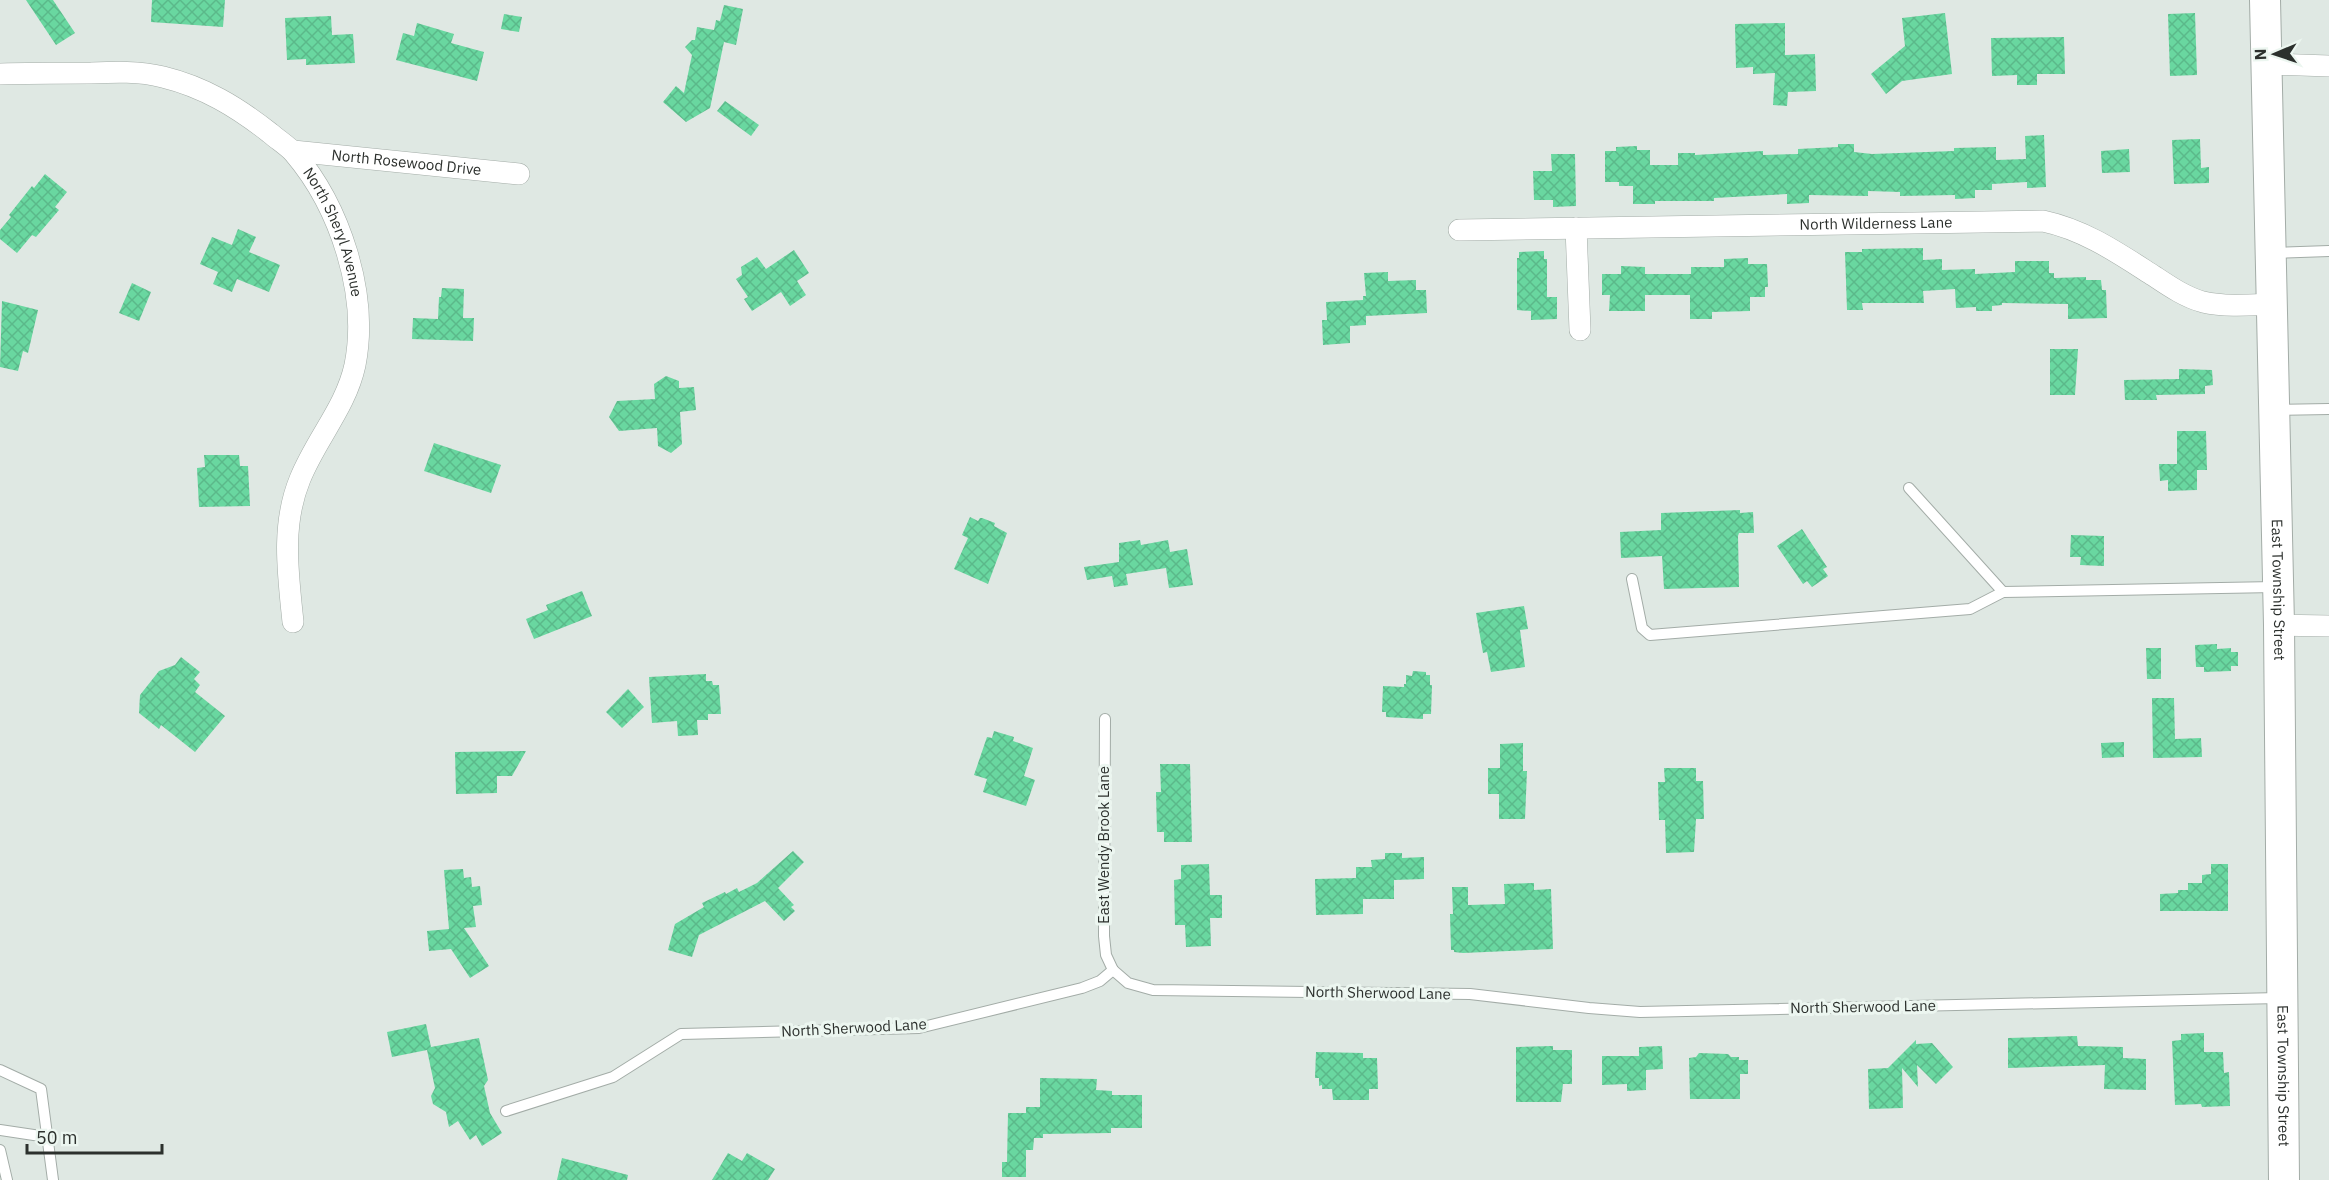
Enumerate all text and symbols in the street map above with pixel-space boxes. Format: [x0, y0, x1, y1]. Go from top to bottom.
north arrow [2245, 24, 2305, 84]
text: N [2250, 48, 2270, 61]
street label: North Rosewood Drive [331, 145, 482, 179]
street label: North Sheryl Avenue [299, 163, 366, 298]
street label: North Wilderness Lane [1799, 212, 1952, 234]
street label: East Township Street [2268, 519, 2289, 661]
street label: East Wendy Brook Lane [1094, 766, 1113, 924]
street label: North Sherwood Lane [1305, 982, 1451, 1003]
street label: North Sherwood Lane [1790, 996, 1936, 1017]
street label: East Township Street [2273, 1005, 2294, 1147]
street label: North Sherwood Lane [781, 1014, 927, 1041]
scale bar [27, 1117, 162, 1155]
text: 50 m [36, 1126, 78, 1149]

